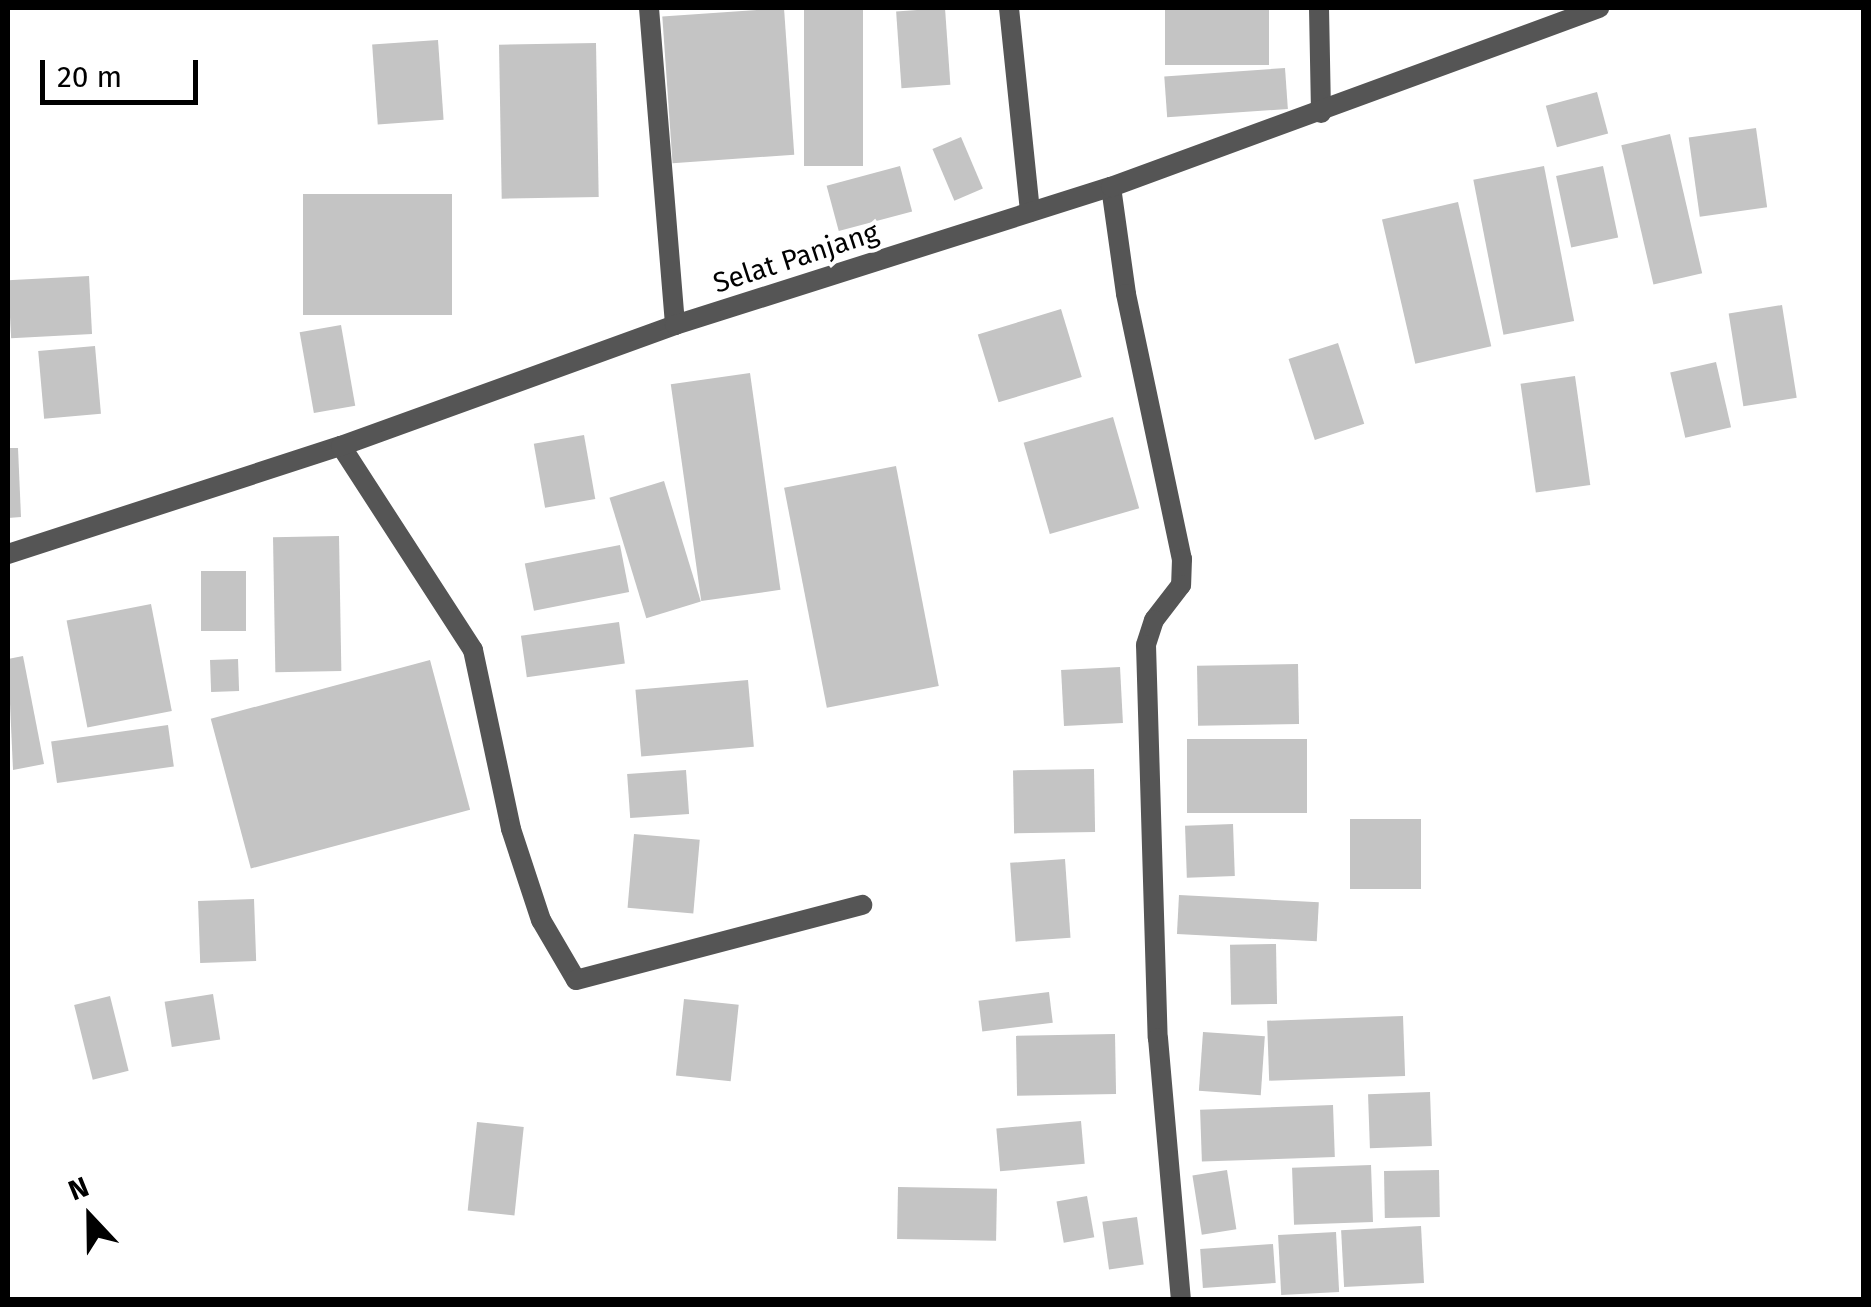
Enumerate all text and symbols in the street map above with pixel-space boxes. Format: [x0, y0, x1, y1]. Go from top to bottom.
scale bar [45, 40, 202, 102]
text: 20 m [57, 59, 122, 95]
street label: Selat Panjang [709, 215, 883, 301]
north arrow [40, 1167, 140, 1267]
text: N [64, 1170, 93, 1208]

